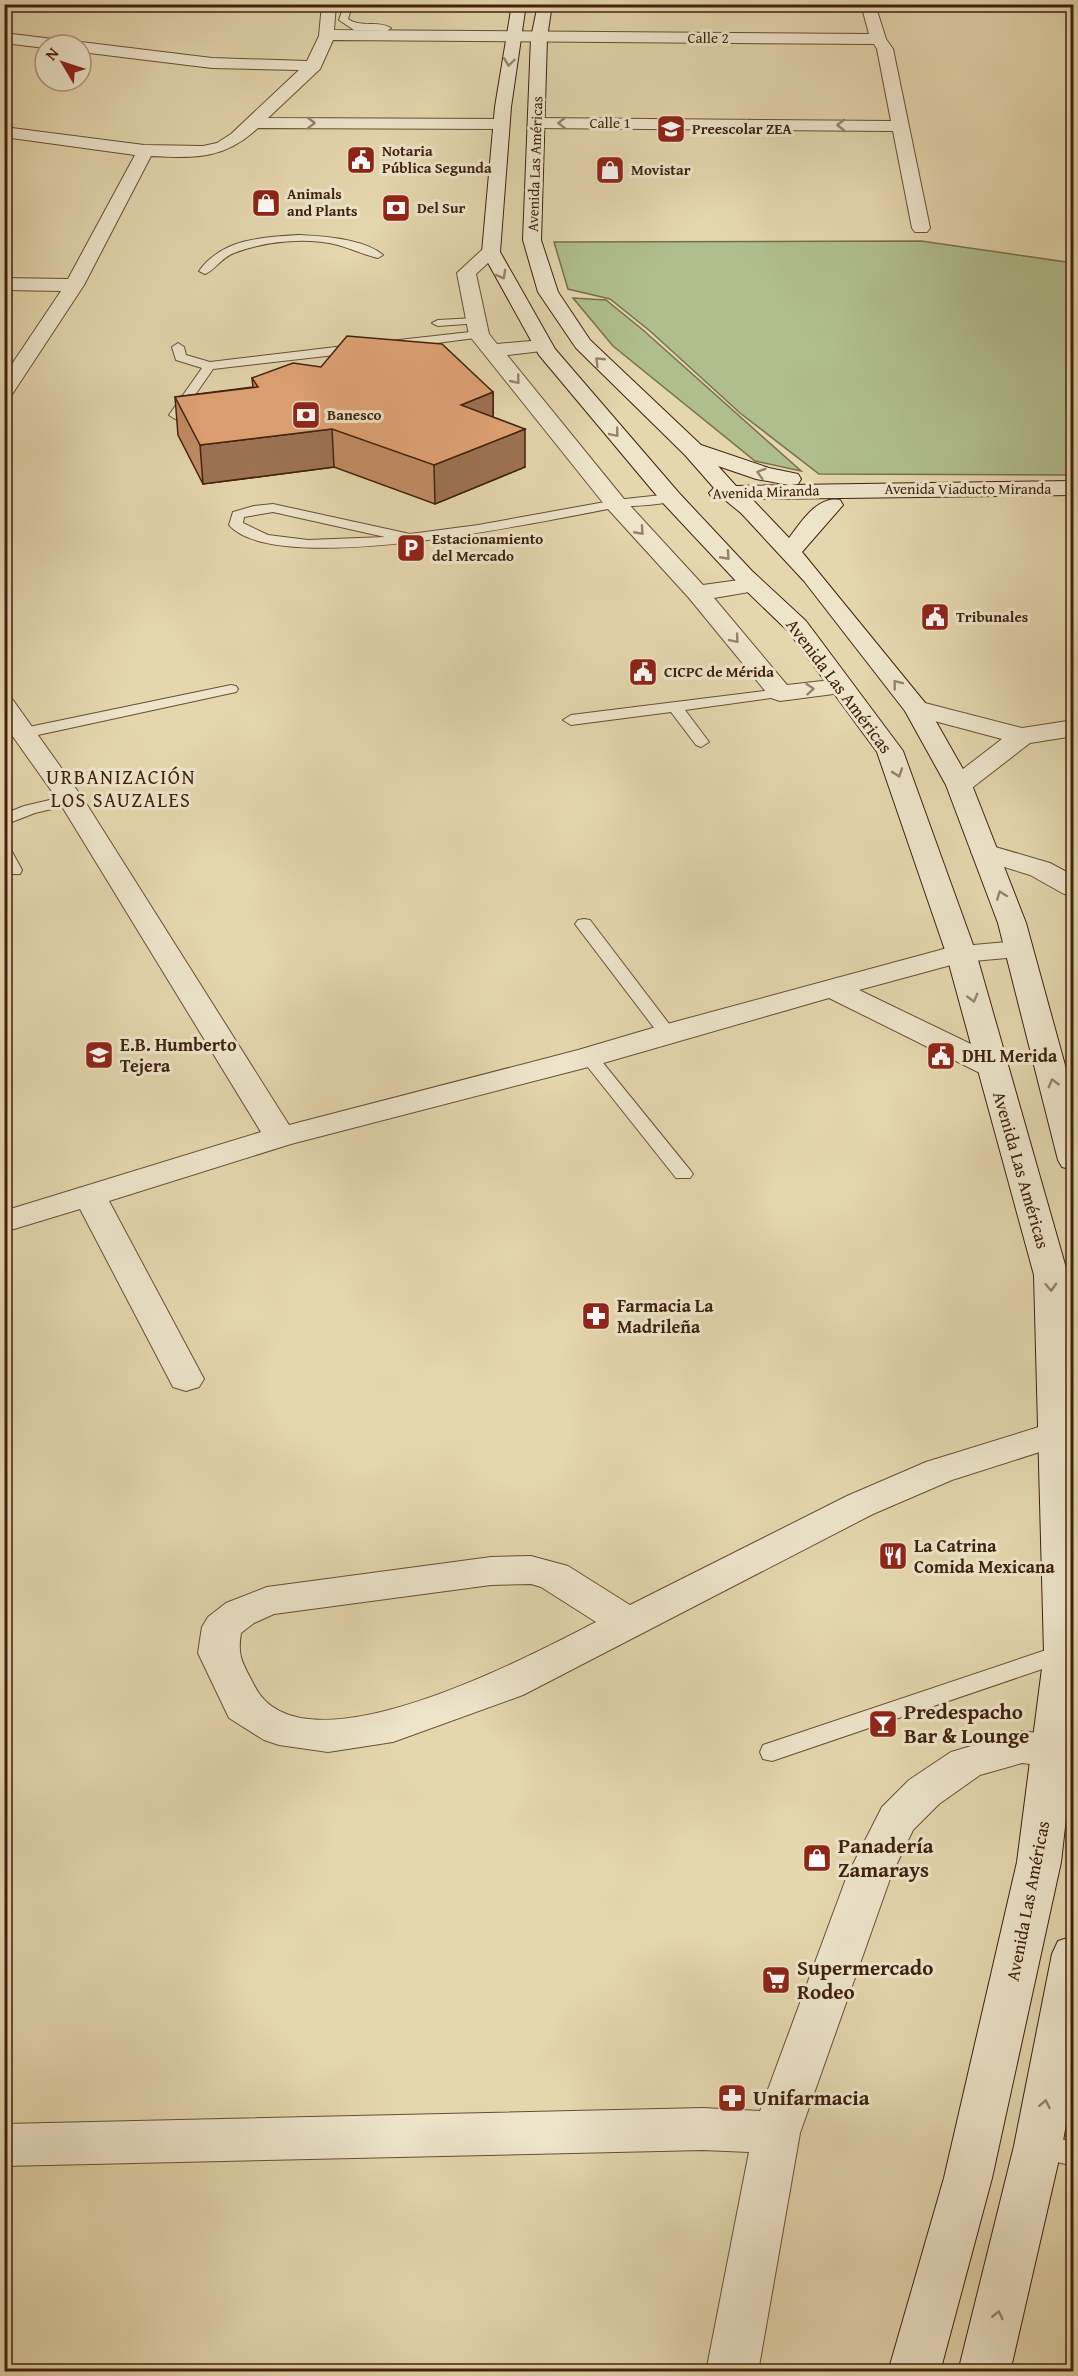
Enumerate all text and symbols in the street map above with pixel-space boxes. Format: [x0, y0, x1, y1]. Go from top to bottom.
street label: Calle 2 [687, 27, 729, 48]
north arrow [33, 33, 93, 93]
text: N [39, 42, 64, 65]
one-way arrow [503, 58, 516, 67]
street label: Avenida Las Américas [522, 96, 547, 232]
street label: Calle 1 [589, 112, 631, 133]
school or university icon: Preescolar ZEA [655, 113, 687, 145]
one-way arrow [306, 117, 315, 129]
one-way arrow [558, 117, 567, 129]
place label: Preescolar ZEA [692, 118, 792, 139]
one-way arrow [837, 119, 846, 131]
place label: Notaria Pública Segunda [382, 140, 492, 178]
public building icon: Notaria Pública Segunda [345, 144, 377, 176]
shop icon: Movistar [594, 154, 626, 186]
place label: Movistar [631, 159, 691, 180]
place label: Animals and Plants [287, 183, 358, 221]
shop icon: Animals and Plants [250, 187, 282, 219]
bank icon: Del Sur [380, 192, 412, 224]
place label: Del Sur [417, 197, 466, 218]
one-way arrow [495, 268, 506, 279]
one-way arrow [596, 357, 607, 368]
one-way arrow [509, 373, 520, 384]
bank icon: Banesco [290, 399, 322, 431]
place label: Banesco [327, 404, 382, 425]
one-way arrow [608, 426, 619, 437]
one-way arrow [756, 467, 766, 480]
street label: Avenida Viaducto Miranda [885, 478, 1051, 499]
street label: Avenida Miranda [712, 479, 820, 504]
one-way arrow [633, 524, 644, 534]
place label: Estacionamiento del Mercado [432, 528, 543, 566]
parking icon: Estacionamiento del Mercado [395, 532, 427, 564]
one-way arrow [719, 549, 730, 560]
public building icon: Tribunales [919, 601, 951, 633]
place label: Tribunales [956, 606, 1028, 627]
street label: Avenida Las Américas [780, 613, 899, 759]
one-way arrow [727, 632, 738, 643]
public building icon: CICPC de Mérida [627, 656, 659, 688]
place label: CICPC de Mérida [664, 661, 774, 682]
one-way arrow [894, 679, 905, 690]
one-way arrow [805, 683, 814, 696]
district label: URBANIZACIÓN LOS SAUZALES [46, 762, 196, 814]
one-way arrow [890, 767, 903, 778]
one-way arrow [996, 890, 1008, 901]
one-way arrow [966, 992, 978, 1002]
place label: E.B. Humberto Tejera [120, 1031, 237, 1079]
school or university icon: E.B. Humberto Tejera [83, 1039, 115, 1071]
public building icon: DHL Merida [925, 1040, 957, 1072]
place label: DHL Merida [962, 1042, 1058, 1069]
one-way arrow [1048, 1078, 1060, 1089]
street label: Avenida Las Américas [986, 1088, 1057, 1252]
one-way arrow [1045, 1282, 1057, 1291]
place label: Farmacia La Madrileña [617, 1292, 714, 1340]
pharmacy icon: Farmacia La Madrileña [580, 1300, 612, 1332]
place label: La Catrina Comida Mexicana [914, 1532, 1056, 1580]
restaurant icon: La Catrina Comida Mexicana [877, 1540, 909, 1572]
place label: Predespacho Bar & Lounge [904, 1696, 1029, 1751]
bar icon: Predespacho Bar & Lounge [867, 1708, 899, 1740]
street label: Avenida Las Américas [999, 1818, 1056, 1983]
place label: Panadería Zamarays [838, 1830, 934, 1885]
shop icon: Panadería Zamarays [801, 1842, 833, 1874]
place label: Supermercado Rodeo [797, 1952, 933, 2007]
supermarket icon: Supermercado Rodeo [760, 1964, 792, 1996]
pharmacy icon: Unifarmacia [716, 2082, 748, 2114]
place label: Unifarmacia [753, 2082, 870, 2113]
one-way arrow [1039, 2099, 1051, 2109]
one-way arrow [990, 2310, 1003, 2320]

